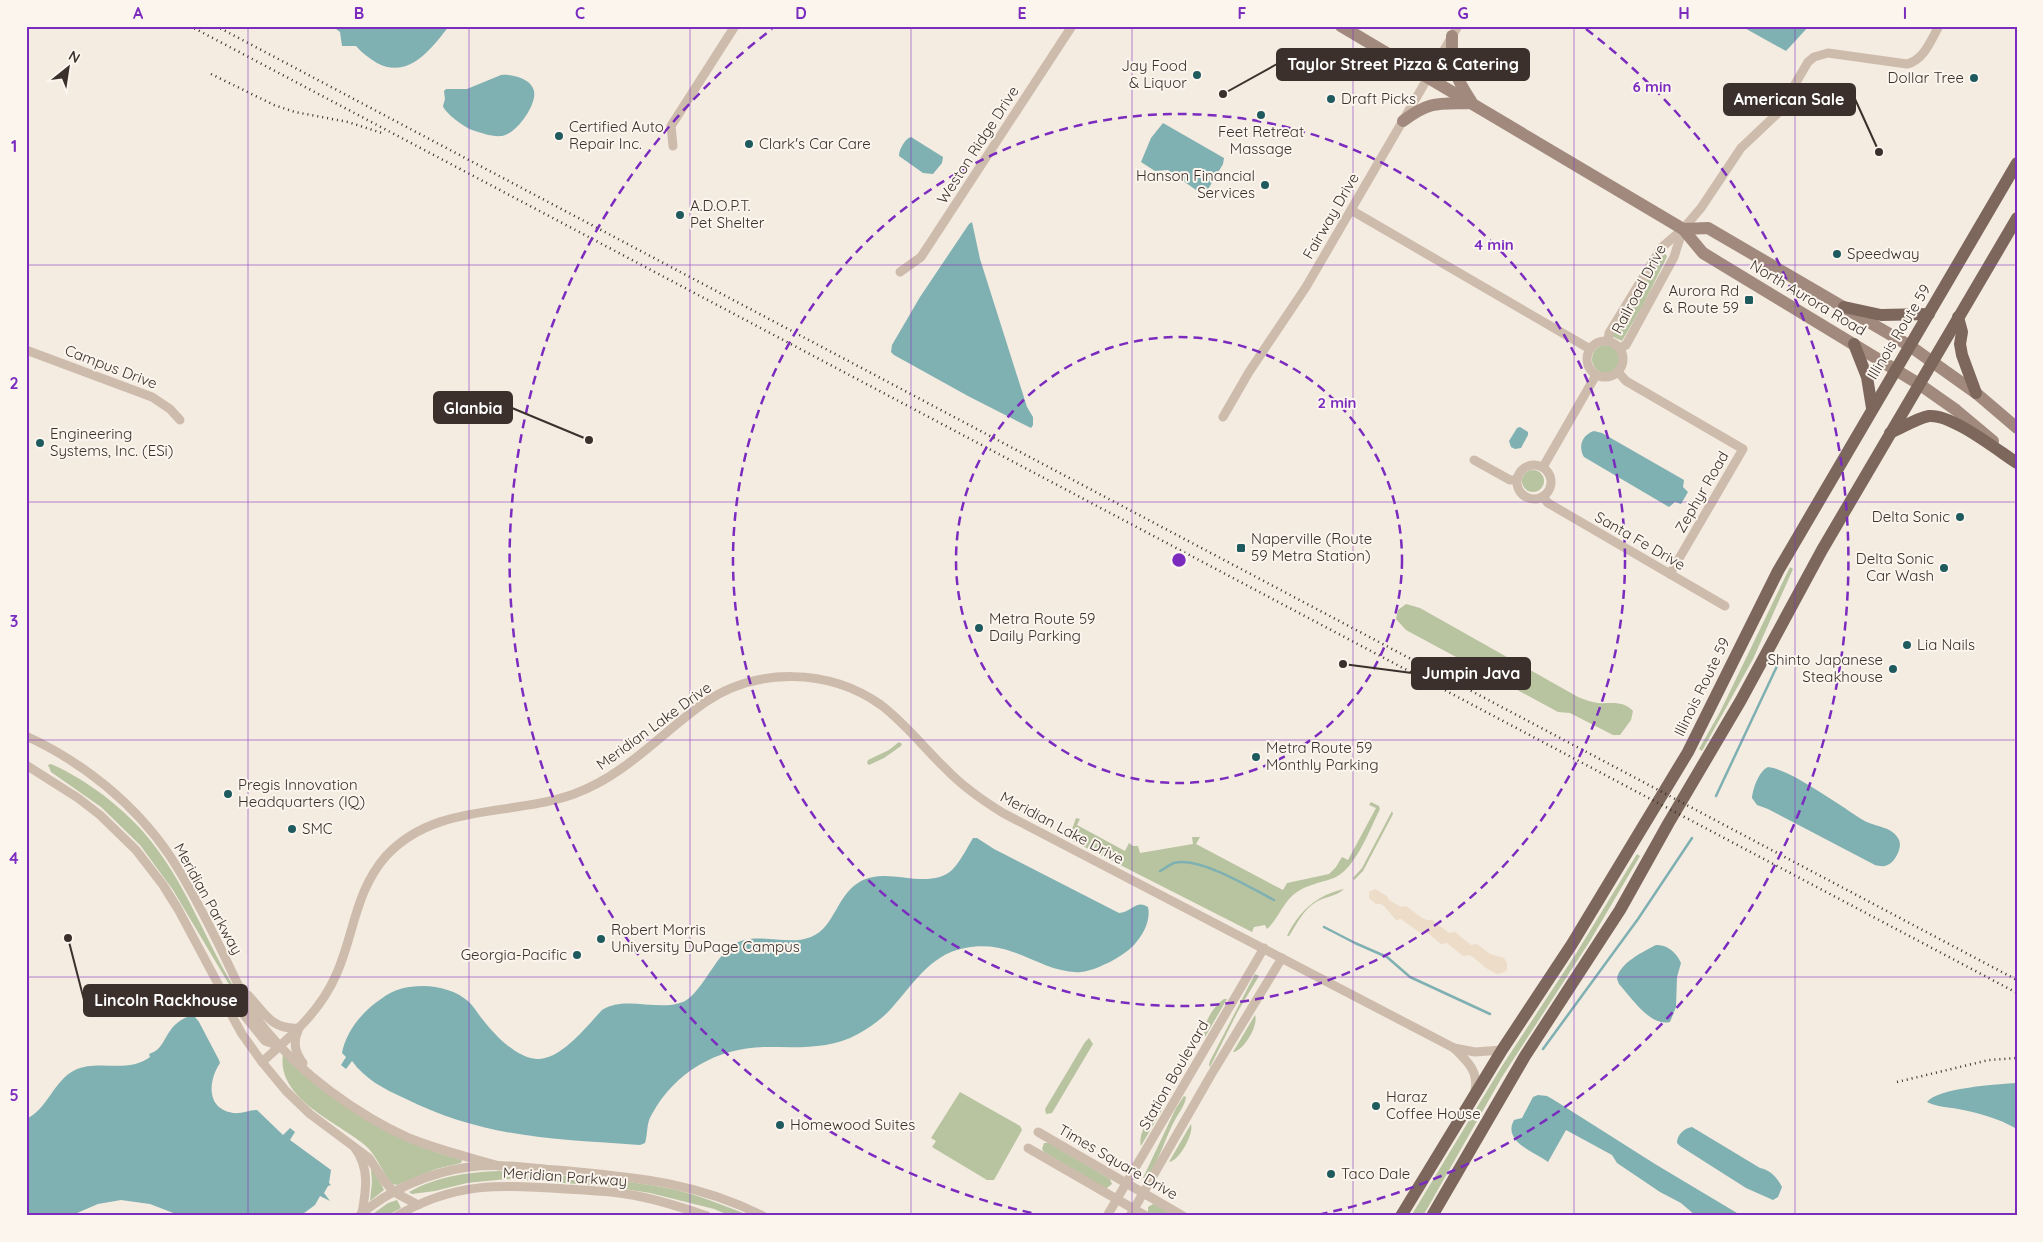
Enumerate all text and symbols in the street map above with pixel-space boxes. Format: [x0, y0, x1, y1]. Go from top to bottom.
text: A [133, 3, 144, 23]
text: B [354, 3, 364, 23]
text: C [575, 3, 585, 23]
text: D [795, 3, 807, 23]
text: E [1017, 3, 1027, 23]
text: F [1238, 3, 1247, 23]
text: G [1457, 3, 1469, 23]
text: H [1678, 3, 1690, 23]
text: I [1903, 3, 1907, 23]
north arrow [42, 42, 92, 92]
text: N [66, 46, 83, 67]
callout: Taylor Street Pizza & Catering [1277, 49, 1529, 80]
text: Taylor Street Pizza & Catering [1287, 54, 1519, 74]
place label: Jay Food & Liquor [1121, 56, 1187, 92]
place label: Dollar Tree [1888, 68, 1964, 87]
marker: Jay Food & Liquor [1191, 69, 1203, 81]
marker: Dollar Tree [1968, 72, 1980, 84]
text: 6 min [1633, 77, 1671, 96]
street label: Weston Ridge Drive [932, 82, 1023, 207]
callout: American Sale [1724, 84, 1855, 115]
place label: Draft Picks [1341, 89, 1416, 108]
text: American Sale [1734, 89, 1844, 109]
marker: Draft Picks [1325, 93, 1337, 105]
marker: Feet Retreat Massage [1255, 109, 1267, 121]
place label: Certified Auto Repair Inc. [569, 117, 664, 153]
place label: Feet Retreat Massage [1218, 122, 1304, 158]
marker: Certified Auto Repair Inc. [553, 130, 565, 142]
place label: Clark's Car Care [759, 134, 871, 153]
text: 1 [11, 136, 17, 156]
marker: Clark's Car Care [743, 138, 755, 150]
place label: Hanson Financial Services [1136, 166, 1255, 202]
street label: Fairway Drive [1298, 169, 1363, 262]
marker: Hanson Financial Services [1259, 179, 1271, 191]
place label: A.D.O.P.T. Pet Shelter [690, 196, 765, 232]
marker: A.D.O.P.T. Pet Shelter [674, 209, 686, 221]
text: 4 min [1474, 235, 1514, 254]
street label: Railroad Drive [1607, 241, 1670, 337]
place label: Speedway [1847, 244, 1920, 263]
marker: Speedway [1831, 248, 1843, 260]
street label: North Aurora Road [1747, 255, 1870, 340]
place label: Aurora Rd & Route 59 [1663, 281, 1739, 317]
street label: Illinois Route 59 [1863, 281, 1934, 383]
marker: Aurora Rd & Route 59 [1743, 294, 1755, 306]
street label: Campus Drive [62, 340, 160, 393]
text: 2 [9, 373, 19, 393]
callout: Glanbia [434, 392, 512, 423]
text: 2 min [1317, 393, 1357, 412]
text: Glanbia [444, 398, 502, 418]
place label: Engineering Systems, Inc. (ESi) [50, 424, 173, 460]
marker: Engineering Systems, Inc. (ESi) [34, 437, 46, 449]
street label: Zephyr Road [1671, 448, 1733, 536]
street label: Santa Fe Drive [1592, 507, 1689, 574]
place label: Delta Sonic [1872, 507, 1950, 526]
marker: Delta Sonic [1954, 511, 1966, 523]
place label: Naperville (Route 59 Metra Station) [1251, 529, 1372, 565]
marker: Naperville (Route 59 Metra Station) [1235, 542, 1247, 554]
place label: Delta Sonic Car Wash [1856, 549, 1934, 585]
centre of rings [1170, 551, 1188, 569]
marker: Delta Sonic Car Wash [1938, 562, 1950, 574]
place label: Metra Route 59 Daily Parking [989, 609, 1095, 645]
text: 3 [10, 611, 18, 631]
marker: Metra Route 59 Daily Parking [973, 622, 985, 634]
street label: Illinois Route 59 [1669, 634, 1734, 739]
place label: Lia Nails [1917, 635, 1975, 654]
marker: Lia Nails [1901, 639, 1913, 651]
place label: Shinto Japanese Steakhouse [1767, 650, 1883, 686]
callout: Jumpin Java [1412, 658, 1530, 689]
text: Jumpin Java [1422, 663, 1520, 683]
marker: Shinto Japanese Steakhouse [1887, 663, 1899, 675]
street label: Meridian Lake Drive [593, 678, 715, 774]
place label: Metra Route 59 Monthly Parking [1266, 738, 1379, 774]
marker: Metra Route 59 Monthly Parking [1250, 751, 1262, 763]
place label: Pregis Innovation Headquarters (IQ) [238, 775, 365, 811]
street label: Meridian Lake Drive [997, 787, 1127, 868]
marker: Pregis Innovation Headquarters (IQ) [222, 788, 234, 800]
place label: SMC [302, 819, 333, 838]
marker: SMC [286, 823, 298, 835]
street label: Meridian Parkway [170, 840, 247, 958]
text: 4 [9, 848, 19, 868]
place label: Robert Morris University DuPage Campus [611, 920, 800, 956]
marker: Robert Morris University DuPage Campus [595, 933, 607, 945]
place label: Georgia-Pacific [461, 945, 567, 964]
marker: Georgia-Pacific [571, 949, 583, 961]
callout: Lincoln Rackhouse [84, 985, 247, 1016]
text: Lincoln Rackhouse [94, 990, 238, 1010]
street label: Station Boulevard [1135, 1017, 1213, 1133]
text: 5 [9, 1085, 19, 1105]
place label: Haraz Coffee House [1386, 1087, 1481, 1123]
marker: Haraz Coffee House [1370, 1100, 1382, 1112]
place label: Homewood Suites [790, 1115, 915, 1134]
marker: Homewood Suites [774, 1119, 786, 1131]
street label: Times Square Drive [1055, 1120, 1181, 1204]
street label: Meridian Parkway [502, 1163, 628, 1190]
place label: Taco Dale [1341, 1164, 1410, 1183]
marker: Taco Dale [1325, 1168, 1337, 1180]

